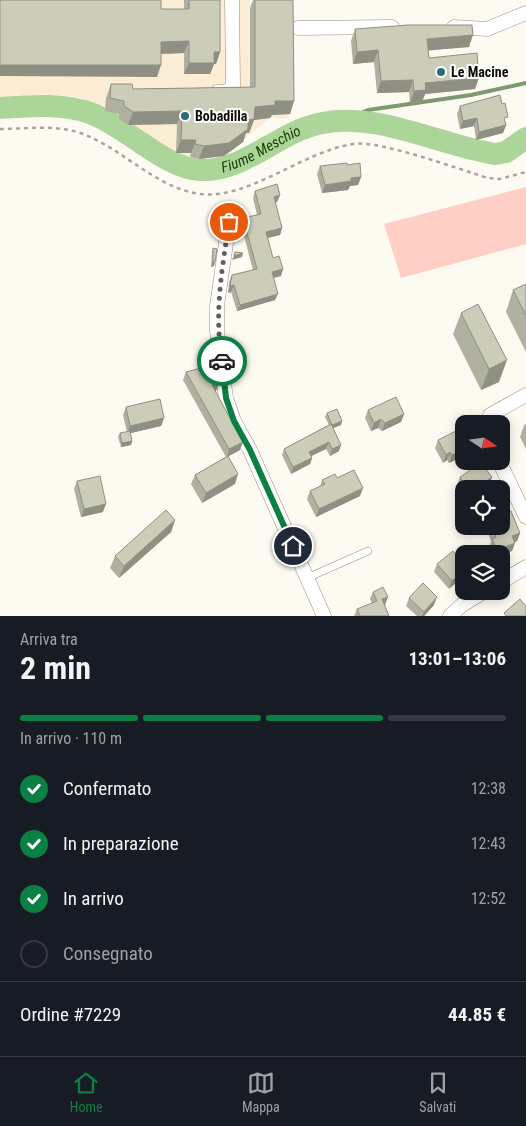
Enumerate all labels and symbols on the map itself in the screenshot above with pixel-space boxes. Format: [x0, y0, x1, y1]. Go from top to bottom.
place label: Le Macine [451, 64, 509, 80]
marker: Le Macine [435, 66, 447, 78]
place label: Bobadilla [195, 108, 248, 124]
marker: Bobadilla [179, 110, 191, 122]
water label: Fiume Meschio [219, 122, 304, 177]
pin [208, 201, 250, 243]
courier [197, 336, 247, 386]
north arrow [455, 415, 510, 470]
pin [272, 525, 314, 567]

